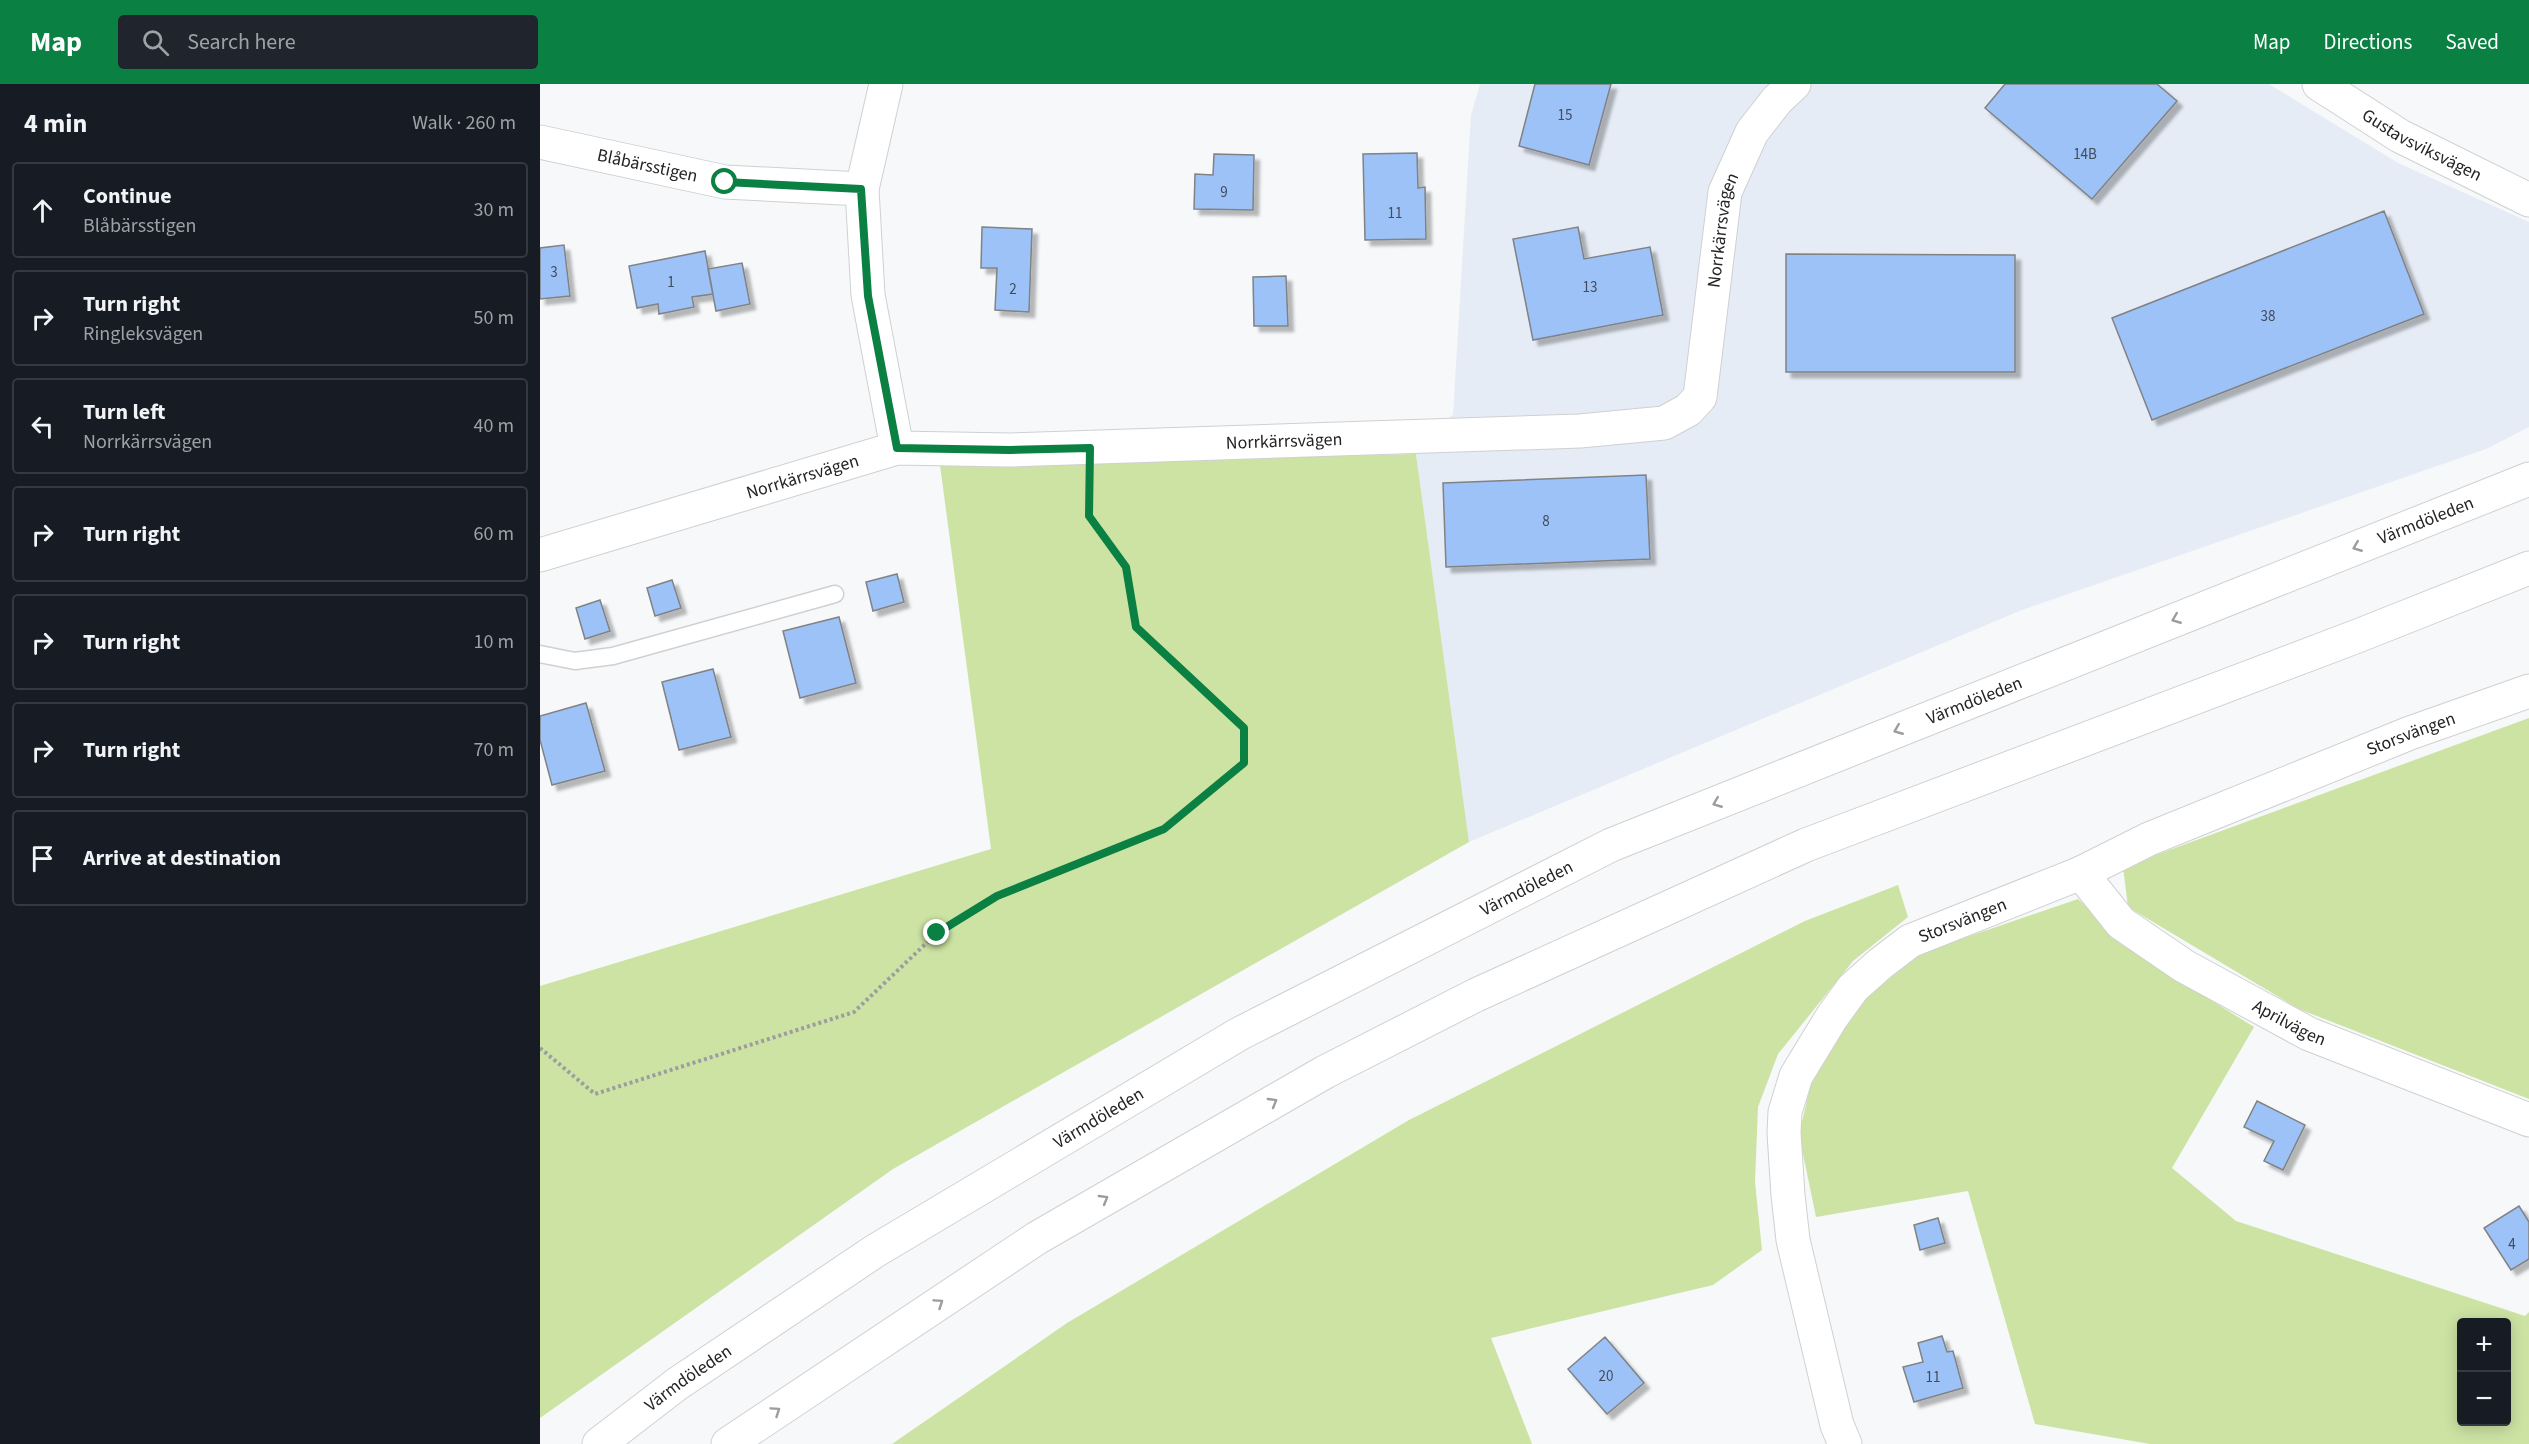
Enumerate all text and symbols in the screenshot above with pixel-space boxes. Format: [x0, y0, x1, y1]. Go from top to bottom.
search box [118, 15, 538, 69]
text: Map [30, 22, 82, 62]
icon: search [139, 26, 172, 59]
text: Search here [187, 26, 296, 58]
text: Map [2253, 27, 2291, 57]
text: Directions [2324, 27, 2412, 57]
text: Saved [2445, 27, 2499, 57]
street label: Gustavsviksvägen [2357, 102, 2486, 187]
text: 4 min [24, 105, 87, 142]
house number: 15 [1558, 105, 1572, 126]
text: Walk · 260 m [412, 109, 516, 137]
street label: Blåbärsstigen [595, 142, 700, 188]
house number: 14B [2073, 144, 2097, 165]
route start [711, 168, 737, 194]
street label: Norrkärrsvägen [1701, 168, 1745, 289]
text: Continue [83, 180, 172, 212]
house number: 9 [1220, 182, 1228, 203]
icon: ahead [26, 194, 59, 227]
text: 30 m [474, 196, 514, 224]
house number: 11 [1388, 203, 1402, 224]
text: Blåbärsstigen [83, 212, 196, 240]
house number: 3 [550, 262, 558, 283]
house number: 1 [667, 272, 675, 293]
house number: 13 [1583, 277, 1597, 298]
house number: 2 [1009, 279, 1017, 300]
text: Turn right [83, 288, 180, 320]
icon: right [26, 302, 59, 335]
text: 50 m [474, 304, 514, 332]
house number: 38 [2261, 306, 2275, 327]
text: Ringleksvägen [83, 320, 203, 348]
text: Turn left [83, 396, 165, 428]
icon: left [26, 410, 59, 443]
text: 40 m [474, 412, 514, 440]
street label: Norrkärrsvägen [1226, 426, 1343, 455]
text: Norrkärrsvägen [83, 428, 212, 456]
street label: Norrkärrsvägen [743, 448, 862, 505]
street label: Värmdöleden [2374, 490, 2477, 551]
house number: 8 [1542, 511, 1550, 532]
icon: right [26, 518, 59, 551]
text: Turn right [83, 518, 180, 550]
text: 60 m [474, 520, 514, 548]
one-way arrow [2353, 540, 2364, 552]
one-way arrow [2171, 612, 2182, 624]
icon: right [26, 626, 59, 659]
text: Turn right [83, 626, 180, 658]
text: 10 m [474, 628, 514, 656]
street label: Värmdöleden [1923, 670, 2026, 731]
street label: Storsvängen [2363, 706, 2459, 762]
one-way arrow [1893, 723, 1904, 735]
icon: right [26, 734, 59, 767]
text: Turn right [83, 734, 180, 766]
text: 70 m [474, 736, 514, 764]
one-way arrow [1712, 796, 1723, 808]
icon: arrive [26, 842, 59, 875]
text: Arrive at destination [83, 842, 281, 874]
street label: Värmdöleden [1476, 854, 1577, 922]
street label: Storsvängen [1914, 891, 2010, 949]
route end [923, 919, 949, 945]
street label: Aprilvägen [2248, 993, 2330, 1052]
street label: Värmdöleden [1049, 1081, 1148, 1154]
one-way arrow [1267, 1098, 1277, 1109]
one-way arrow [1098, 1195, 1108, 1207]
house number: 4 [2508, 1234, 2516, 1255]
one-way arrow [932, 1299, 943, 1310]
map controls [2457, 1318, 2511, 1426]
button: + [2457, 1318, 2511, 1372]
street label: Värmdöleden [639, 1338, 736, 1417]
house number: 20 [1599, 1366, 1613, 1387]
house number: 11 [1926, 1367, 1940, 1388]
button: − [2457, 1372, 2511, 1426]
one-way arrow [770, 1407, 781, 1418]

